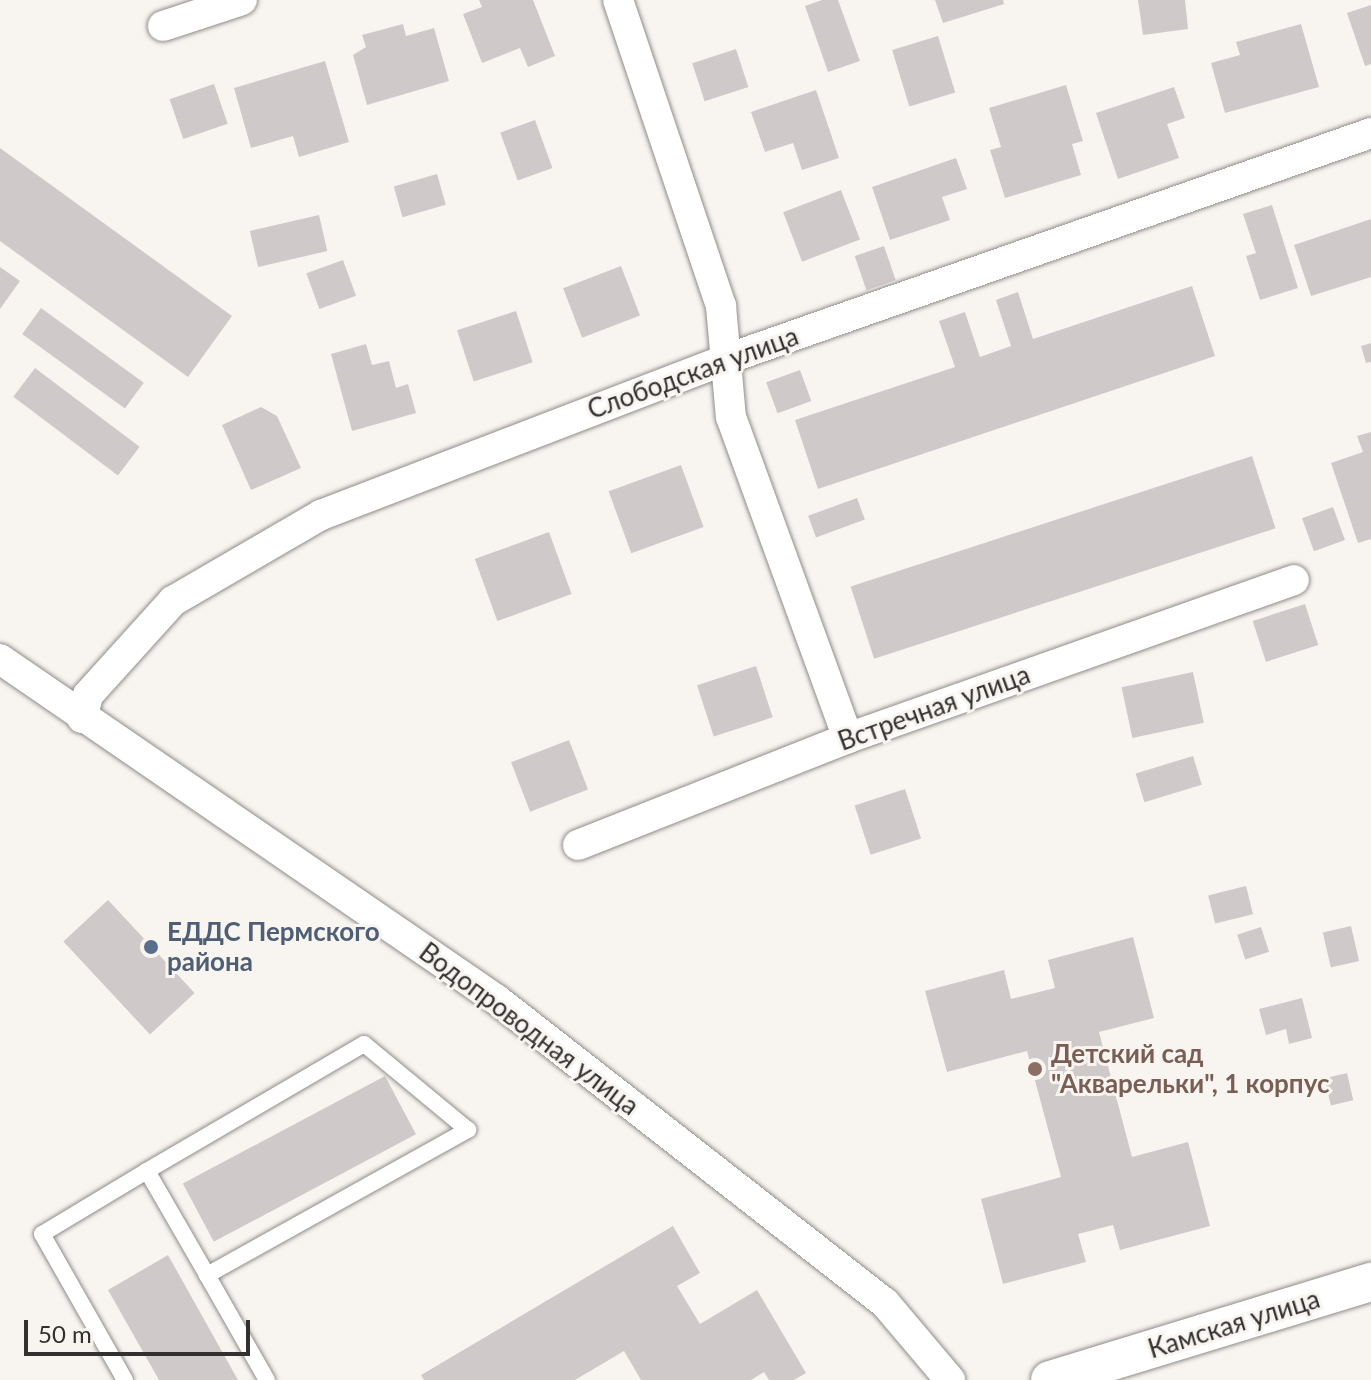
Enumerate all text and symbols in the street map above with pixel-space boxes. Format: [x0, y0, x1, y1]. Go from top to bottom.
street label: Слободская улица [583, 320, 803, 426]
street label: Встречная улица [834, 659, 1034, 757]
place label: ЕДДС Пермского района [167, 916, 380, 978]
street label: Водопроводная улица [413, 936, 645, 1122]
marker: ЕДДС Пермского района [142, 938, 160, 956]
place label: Детский сад "Акварельки", 1 корпус [1051, 1038, 1329, 1100]
marker: Детский сад "Акварельки", 1 корпус [1026, 1060, 1044, 1078]
street label: Камская улица [1144, 1283, 1324, 1365]
scale bar [28, 1304, 254, 1354]
text: 50 m [38, 1319, 92, 1348]

